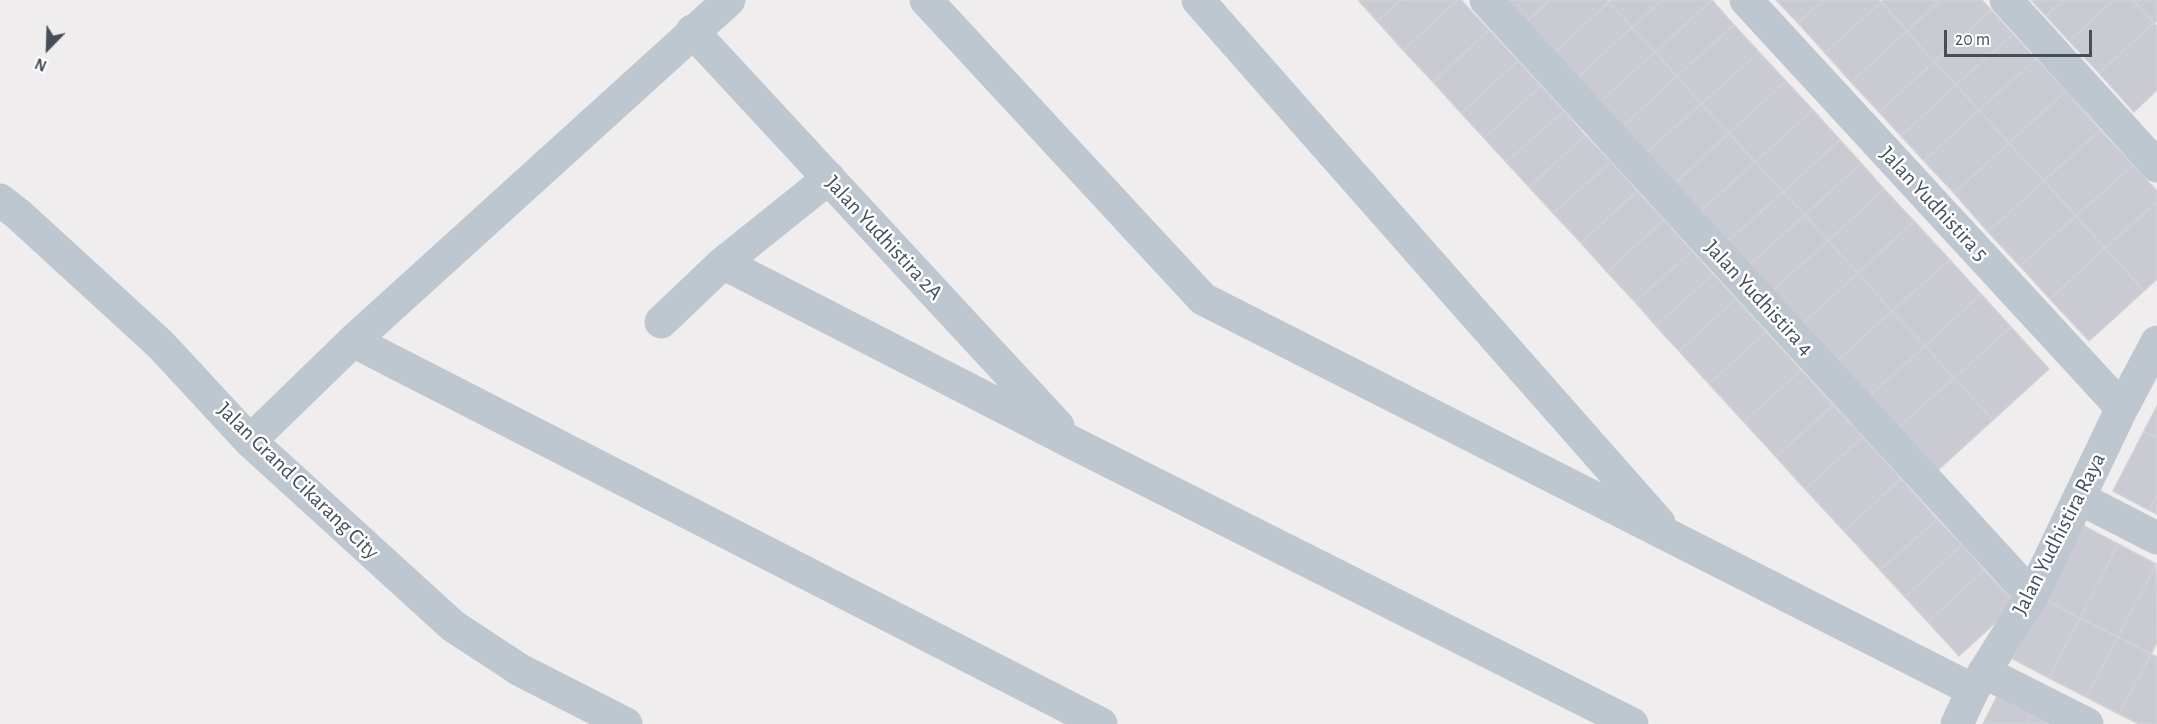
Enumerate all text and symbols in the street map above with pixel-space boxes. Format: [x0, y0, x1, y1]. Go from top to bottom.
north arrow [18, 18, 78, 78]
scale bar [1947, 18, 2096, 56]
text: 20 m [1955, 31, 1990, 49]
text: N [33, 55, 49, 74]
street label: Jalan Yudhistira 5 [1874, 141, 1994, 267]
street label: Jalan Yudhistira 2A [820, 170, 948, 306]
street label: Jalan Yudhistira 4 [1699, 235, 1819, 361]
street label: Jalan Grand Cikarang City [212, 397, 384, 565]
street label: Jalan Yudhistira Raya [2007, 448, 2111, 620]

